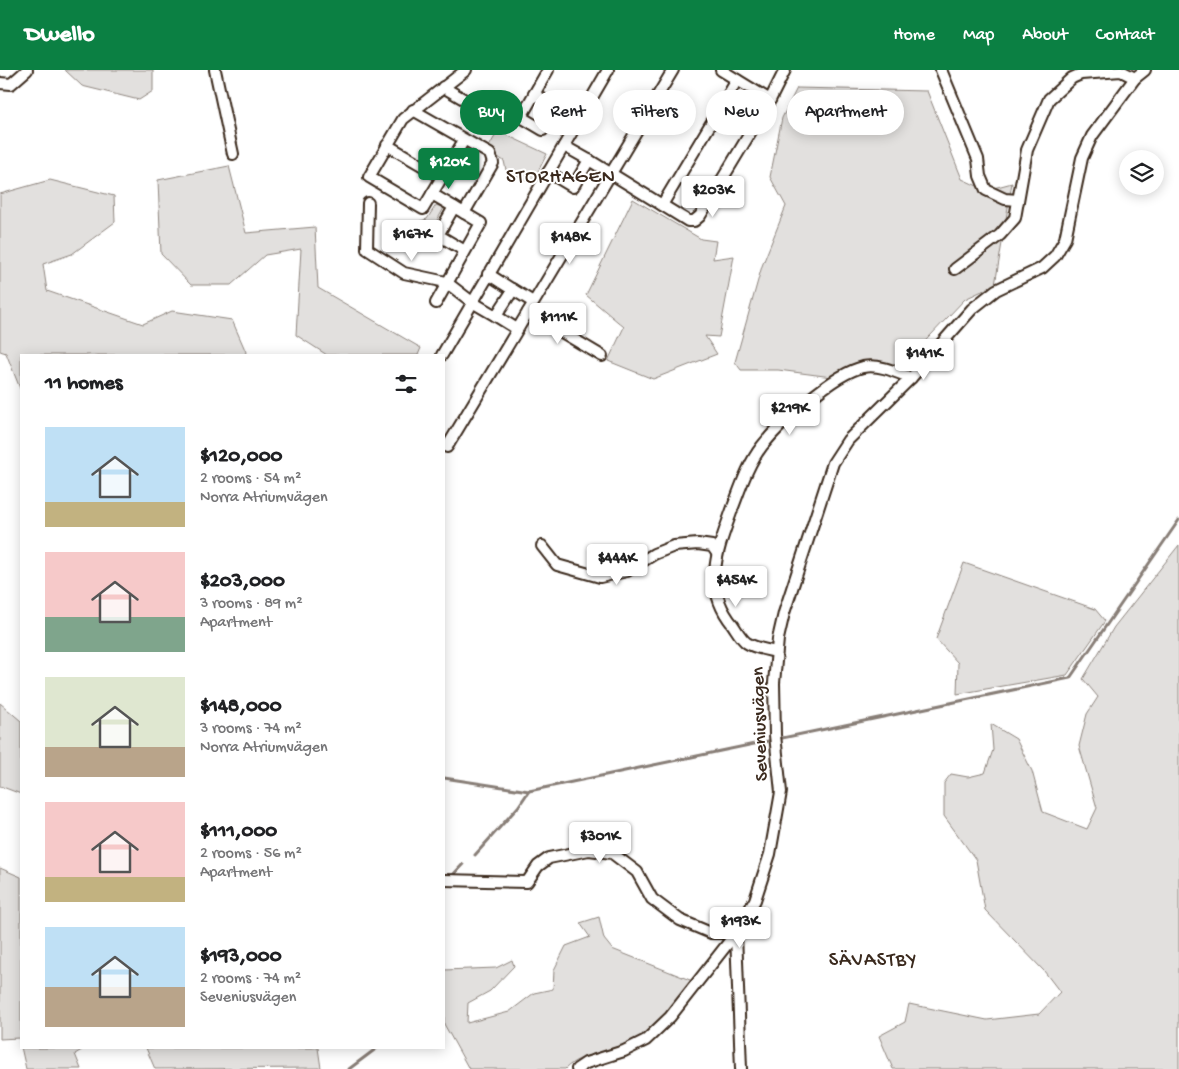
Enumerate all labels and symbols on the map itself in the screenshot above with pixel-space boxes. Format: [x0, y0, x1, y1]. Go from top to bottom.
pin: $120K [414, 148, 484, 190]
district label: STORHAGEN [506, 167, 616, 190]
pin: $203K [678, 176, 748, 218]
pin: $167K [377, 220, 447, 262]
pin: $148K [535, 222, 605, 265]
pin: $111K [523, 302, 593, 345]
pin: $141K [889, 338, 959, 381]
pin: $219K [755, 394, 825, 436]
pin: $444K [582, 544, 652, 586]
pin: $454K [701, 566, 771, 608]
street label: Seveniusvägen [748, 666, 774, 782]
pin: $301K [565, 822, 635, 864]
pin: $193K [705, 906, 775, 949]
district label: SÄVASTBY [829, 950, 917, 973]

